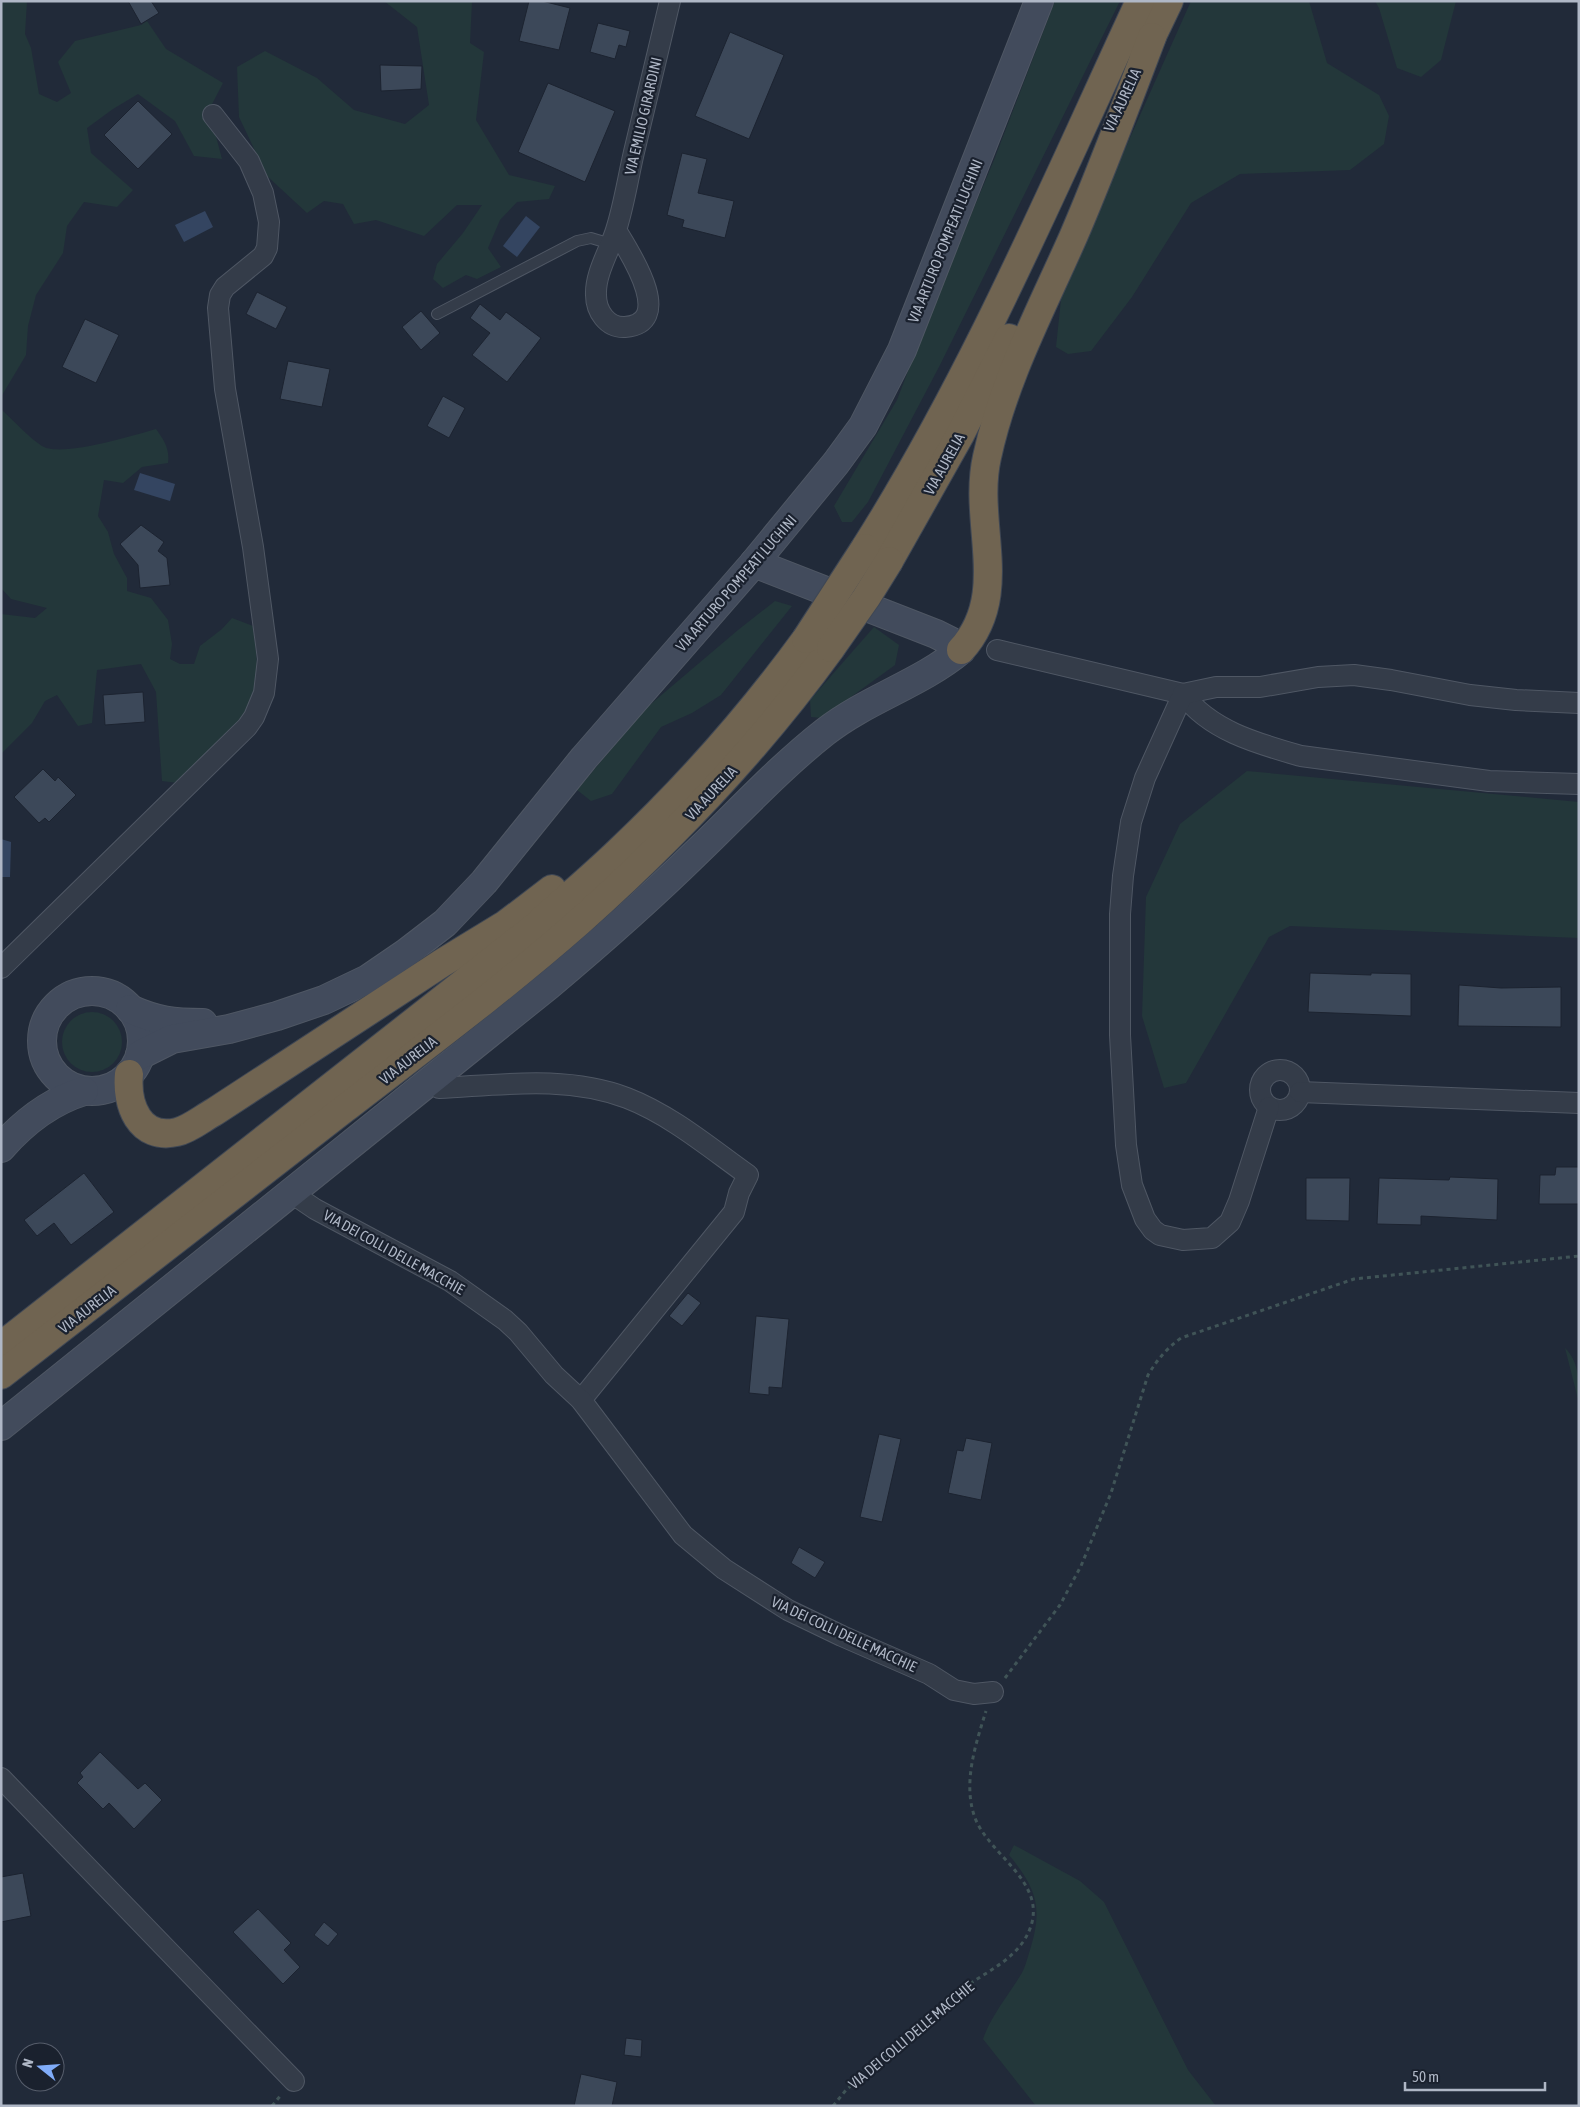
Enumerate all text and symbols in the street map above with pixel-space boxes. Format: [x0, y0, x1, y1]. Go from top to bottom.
street label: VIA EMILIO GIRARDINI [621, 55, 665, 177]
street label: VIA AURELIA [1100, 65, 1144, 134]
street label: VIA ARTURO POMPEATI LUCHINI [904, 157, 986, 325]
street label: VIA AURELIA [920, 430, 968, 498]
street label: VIA ARTURO POMPEATI LUCHINI [672, 511, 800, 655]
street label: VIA AURELIA [682, 762, 741, 824]
street label: VIA AURELIA [376, 1032, 440, 1088]
street label: VIA DEI COLLI DELLE MACCHIE [321, 1206, 468, 1298]
street label: VIA AURELIA [55, 1281, 119, 1337]
street label: VIA DEI COLLI DELLE MACCHIE [769, 1593, 920, 1675]
street label: VIA DEI COLLI DELLE MACCHIE [845, 1977, 978, 2092]
north arrow [15, 2042, 65, 2092]
text: N [19, 2057, 36, 2069]
scale bar [1405, 2060, 1545, 2092]
text: 50 m [1412, 2068, 1439, 2085]

